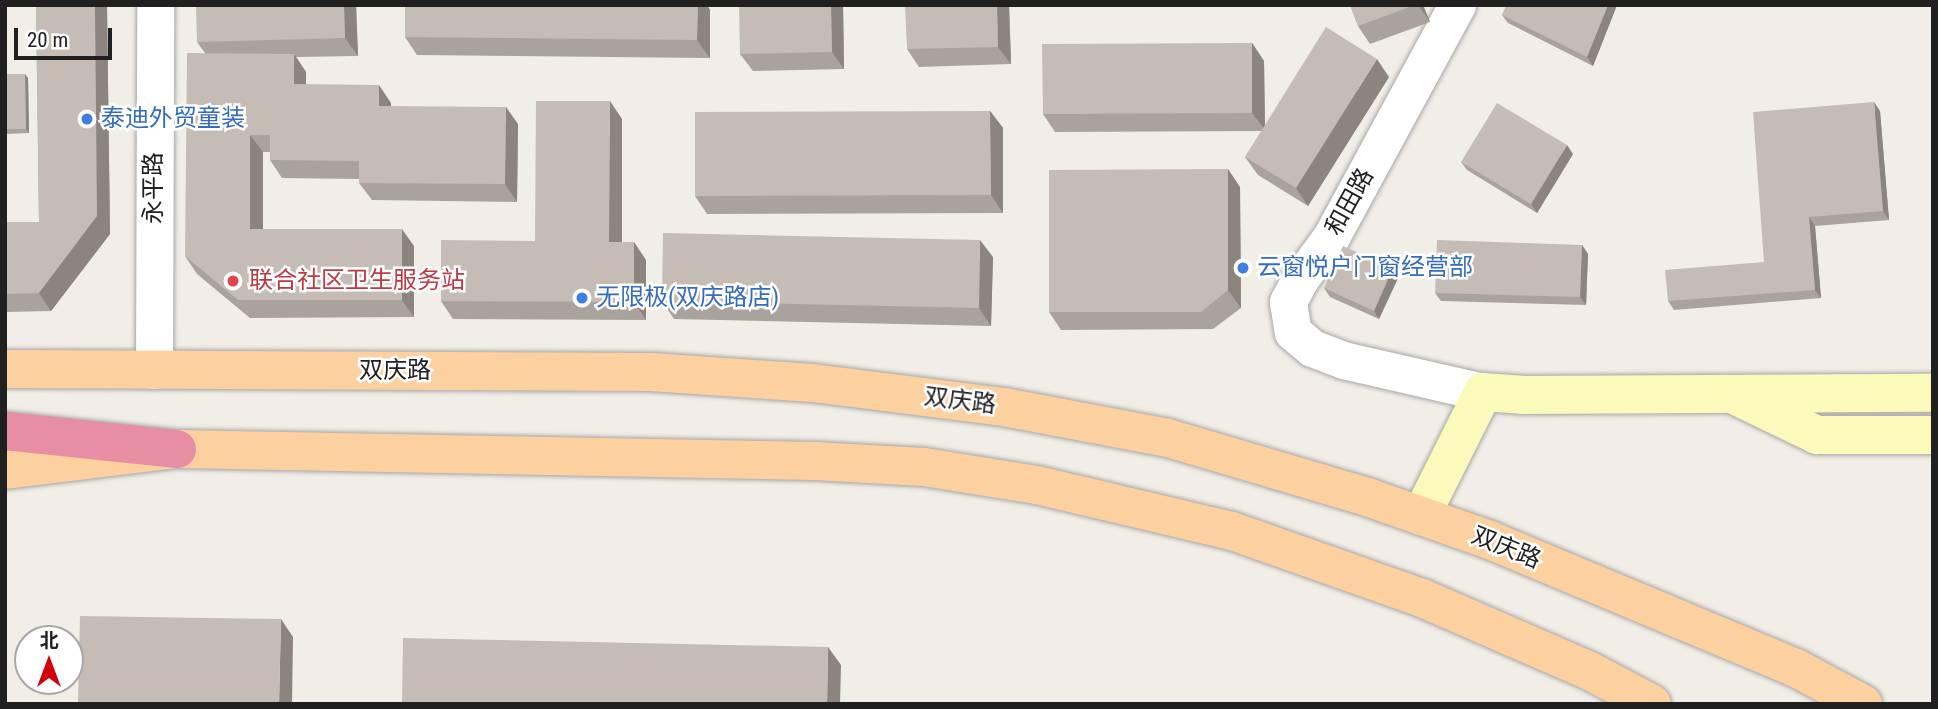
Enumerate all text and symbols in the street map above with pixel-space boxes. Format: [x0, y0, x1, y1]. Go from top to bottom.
scale bar [18, 14, 116, 58]
text: 20 m [27, 28, 68, 52]
place label: 泰迪外贸童装 [101, 105, 245, 133]
marker: 泰迪外贸童装 [79, 111, 95, 127]
street label: 永平路 [140, 152, 168, 224]
street label: 和田路 [1320, 164, 1380, 240]
place label: 云窗悦户门窗经营部 [1257, 254, 1473, 282]
marker: 云窗悦户门窗经营部 [1235, 260, 1251, 276]
place label: 联合社区卫生服务站 [249, 267, 465, 295]
marker: 联合社区卫生服务站 [223, 271, 243, 291]
place label: 无限极(双庆路店) [596, 284, 779, 312]
marker: 无限极(双庆路店) [574, 290, 590, 306]
street label: 双庆路 [359, 357, 431, 385]
street label: 双庆路 [923, 382, 997, 420]
street label: 双庆路 [1467, 521, 1545, 575]
north arrow [14, 625, 84, 695]
text: 北 [39, 629, 59, 652]

